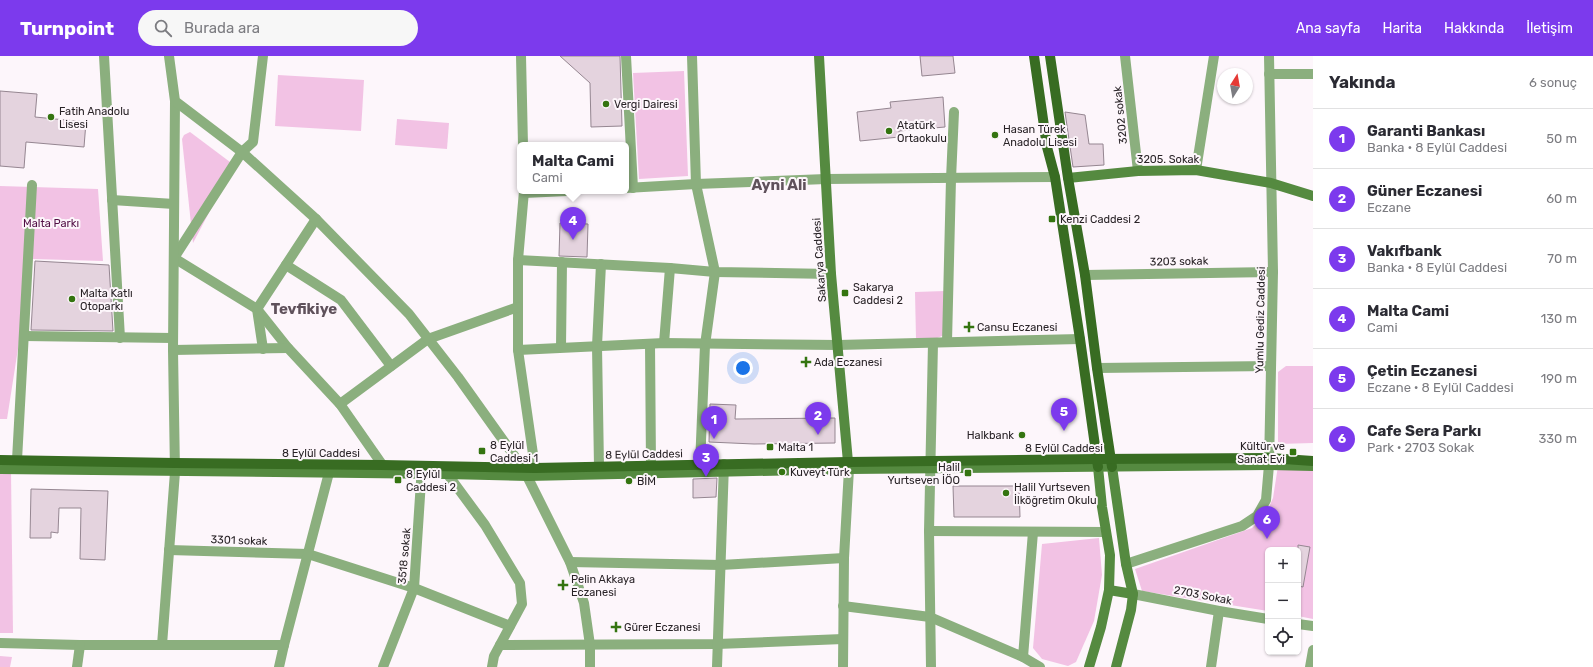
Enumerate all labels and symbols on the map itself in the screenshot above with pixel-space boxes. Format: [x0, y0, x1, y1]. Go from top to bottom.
north arrow [1217, 68, 1253, 104]
street label: 3202 sokak [1111, 85, 1130, 145]
place label: Vergi Dairesi [614, 98, 678, 111]
marker: Vergi Dairesi [601, 99, 611, 109]
place label: Fatih Anadolu Lisesi [59, 105, 129, 131]
marker: Fatih Anadolu Lisesi [46, 112, 56, 122]
place label: Atatürk Ortaokulu [897, 119, 947, 145]
place label: Hasan Türek Anadolu Lisesi [1003, 123, 1077, 149]
marker: Atatürk Ortaokulu [884, 126, 894, 136]
marker: Hasan Türek Anadolu Lisesi [990, 130, 1000, 140]
street label: 3205. Sokak [1137, 153, 1200, 166]
district label: Ayni Ali [751, 176, 807, 194]
pin: 4 [560, 207, 586, 240]
place label: Kenzi Caddesi 2 [1060, 213, 1140, 226]
marker: Kenzi Caddesi 2 [1047, 214, 1057, 224]
park label: Malta Parkı [23, 217, 79, 230]
street label: Sakarya Caddesi [810, 217, 829, 302]
street label: 3203 sokak [1150, 254, 1209, 269]
street label: Yumlu Gediz Caddesi [1253, 266, 1268, 374]
place label: Sakarya Caddesi 2 [853, 281, 903, 307]
place label: Malta Katlı Otoparkı [80, 287, 133, 313]
marker: Sakarya Caddesi 2 [840, 288, 850, 298]
marker: Malta Katlı Otoparkı [67, 294, 77, 304]
district label: Tevfikiye [271, 300, 337, 318]
place label: Cansu Eczanesi [977, 321, 1057, 334]
marker: Cansu Eczanesi [964, 322, 974, 332]
place label: Ada Eczanesi [814, 356, 882, 369]
marker: Ada Eczanesi [801, 357, 811, 367]
your location [733, 358, 753, 378]
pin: 5 [1051, 398, 1077, 431]
pin: 2 [805, 402, 831, 435]
pin: 1 [701, 406, 727, 439]
place label: Halkbank [967, 429, 1014, 442]
marker: Halkbank [1017, 430, 1027, 440]
place label: 8 Eylül Caddesi 1 [490, 439, 538, 465]
place label: Kültür ve Sanat Evi [1237, 440, 1285, 466]
place label: Malta 1 [778, 441, 813, 454]
marker: Malta 1 [765, 442, 775, 452]
street label: 8 Eylül Caddesi [1025, 442, 1103, 455]
pin: 3 [693, 444, 719, 477]
marker: 8 Eylül Caddesi 1 [477, 446, 487, 456]
street label: 8 Eylül Caddesi [282, 447, 360, 460]
street label: 8 Eylül Caddesi [605, 447, 683, 462]
marker: Kültür ve Sanat Evi [1288, 447, 1298, 457]
place label: Halil Yurtseven İÖO [888, 461, 960, 487]
place label: Kuveyt Türk [790, 466, 850, 479]
marker: Kuveyt Türk [777, 467, 787, 477]
place label: 8 Eylül Caddesi 2 [406, 468, 456, 494]
marker: Halil Yurtseven İÖO [963, 468, 973, 478]
place label: BİM [637, 474, 656, 488]
marker: 8 Eylül Caddesi 2 [393, 475, 403, 485]
marker: BİM [624, 476, 634, 486]
place label: Halil Yurtseven İlköğretim Okulu [1014, 481, 1097, 507]
marker: Halil Yurtseven İlköğretim Okulu [1001, 488, 1011, 498]
pin: 6 [1254, 506, 1280, 539]
street label: 3518 sokak [396, 527, 413, 585]
street label: 3301 sokak [210, 533, 268, 548]
place label: Pelin Akkaya Eczanesi [571, 573, 635, 599]
marker: Pelin Akkaya Eczanesi [558, 580, 568, 590]
street label: 2703 Sokak [1173, 583, 1233, 608]
place label: Gürer Eczanesi [624, 621, 700, 634]
marker: Gürer Eczanesi [611, 622, 621, 632]

